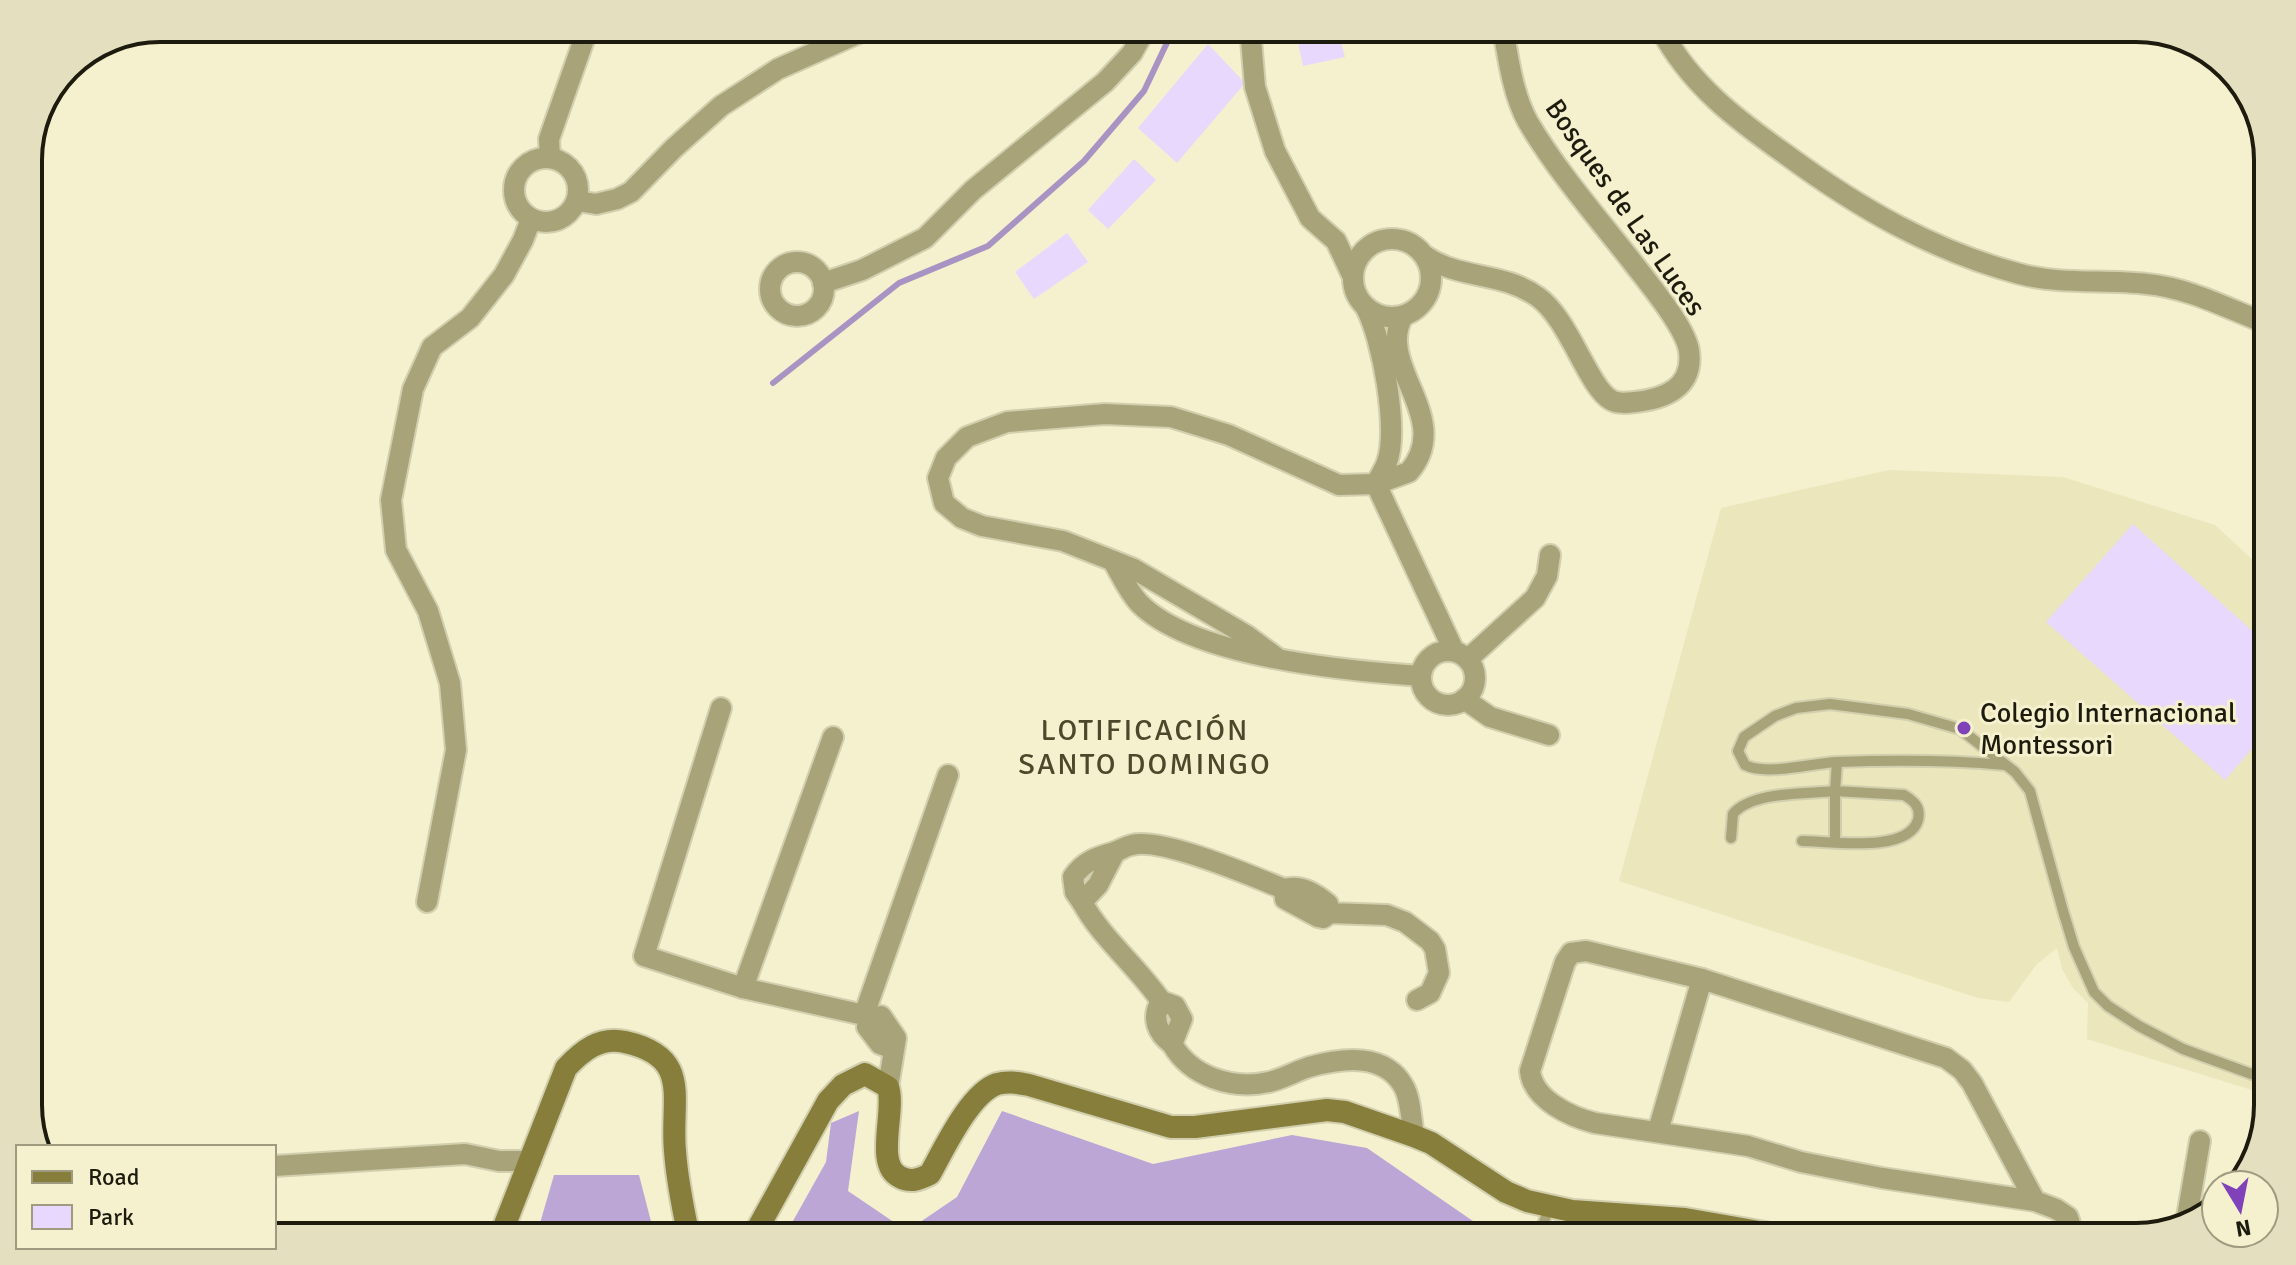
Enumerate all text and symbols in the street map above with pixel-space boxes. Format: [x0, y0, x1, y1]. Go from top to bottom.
street label: Bosques de Las Luces [1538, 93, 1713, 322]
place label: Colegio Internacional Montessori [1980, 696, 2236, 762]
district label: LOTIFICACIÓN SANTO DOMINGO [1018, 712, 1272, 783]
marker: Colegio Internacional Montessori [1955, 719, 1973, 737]
legend [16, 1145, 276, 1249]
text: Road [88, 1162, 139, 1192]
north arrow [2200, 1169, 2280, 1249]
text: Park [88, 1202, 134, 1232]
text: N [2234, 1214, 2253, 1243]

